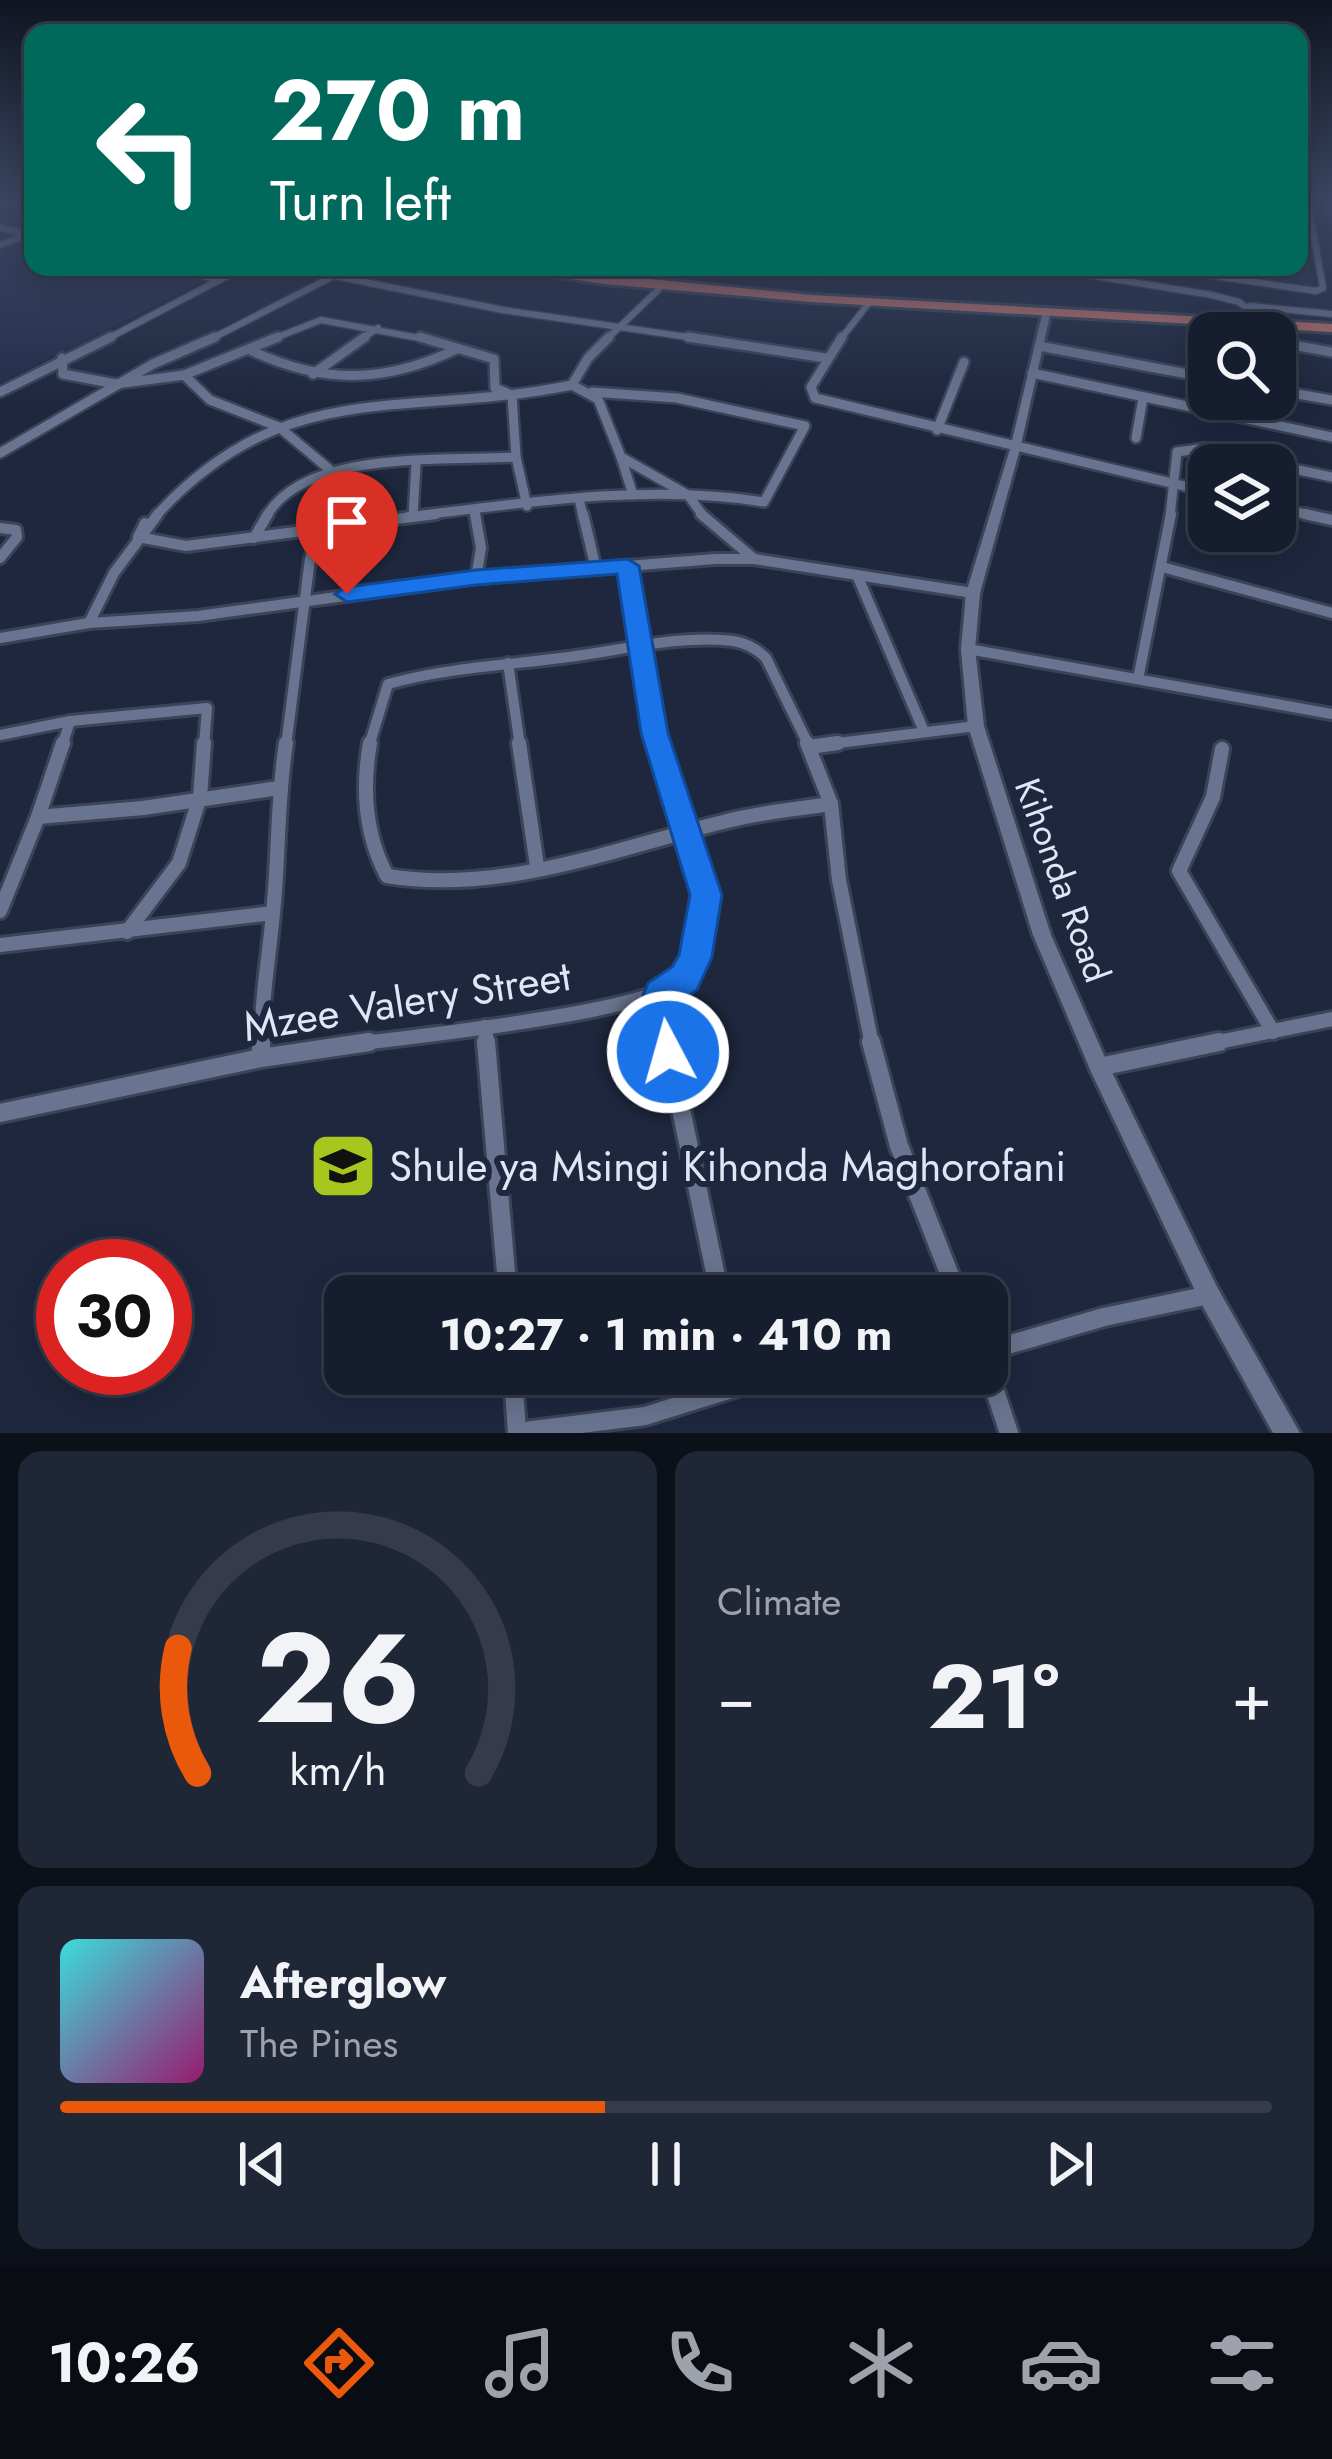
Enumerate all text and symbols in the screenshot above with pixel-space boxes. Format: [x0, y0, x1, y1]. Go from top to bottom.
text: 270 m [270, 50, 525, 172]
icon: left [72, 72, 228, 228]
text: Turn left [270, 162, 451, 240]
map controls [1188, 312, 1296, 552]
button: search [1188, 312, 1296, 420]
button: layers [1188, 444, 1296, 552]
pin [296, 471, 398, 594]
icon: arrive [314, 489, 380, 555]
street label: Kihonda Road [1002, 771, 1124, 989]
street label: Mzee Valery Street [239, 945, 575, 1057]
position arrow [605, 989, 731, 1115]
school or university icon: Shule ya Msingi Kihonda Maghorofani [308, 1131, 378, 1201]
place label: Shule ya Msingi Kihonda Maghorofani [389, 1136, 1066, 1197]
speed limit sign: 30 [36, 1239, 192, 1395]
text: 10:27 · 1 min · 410 m [440, 1302, 892, 1367]
text: Climate [717, 1573, 841, 1630]
text: 26 [255, 1588, 420, 1769]
text: 21° [928, 1632, 1059, 1762]
text: − [717, 1649, 756, 1745]
text: + [1231, 1649, 1272, 1745]
text: km/h [289, 1738, 386, 1800]
text: Afterglow [240, 1950, 446, 2015]
text: The Pines [240, 2015, 398, 2072]
icon: previous [229, 2131, 295, 2197]
icon: pause [633, 2131, 699, 2197]
icon: next [1037, 2131, 1103, 2197]
icon: directions [297, 2321, 381, 2405]
icon: music [478, 2321, 562, 2405]
icon: phone [658, 2321, 742, 2405]
icon: climate [839, 2321, 923, 2405]
icon: car [1019, 2321, 1103, 2405]
icon: filters [1200, 2321, 1284, 2405]
text: 10:26 [48, 2324, 200, 2402]

